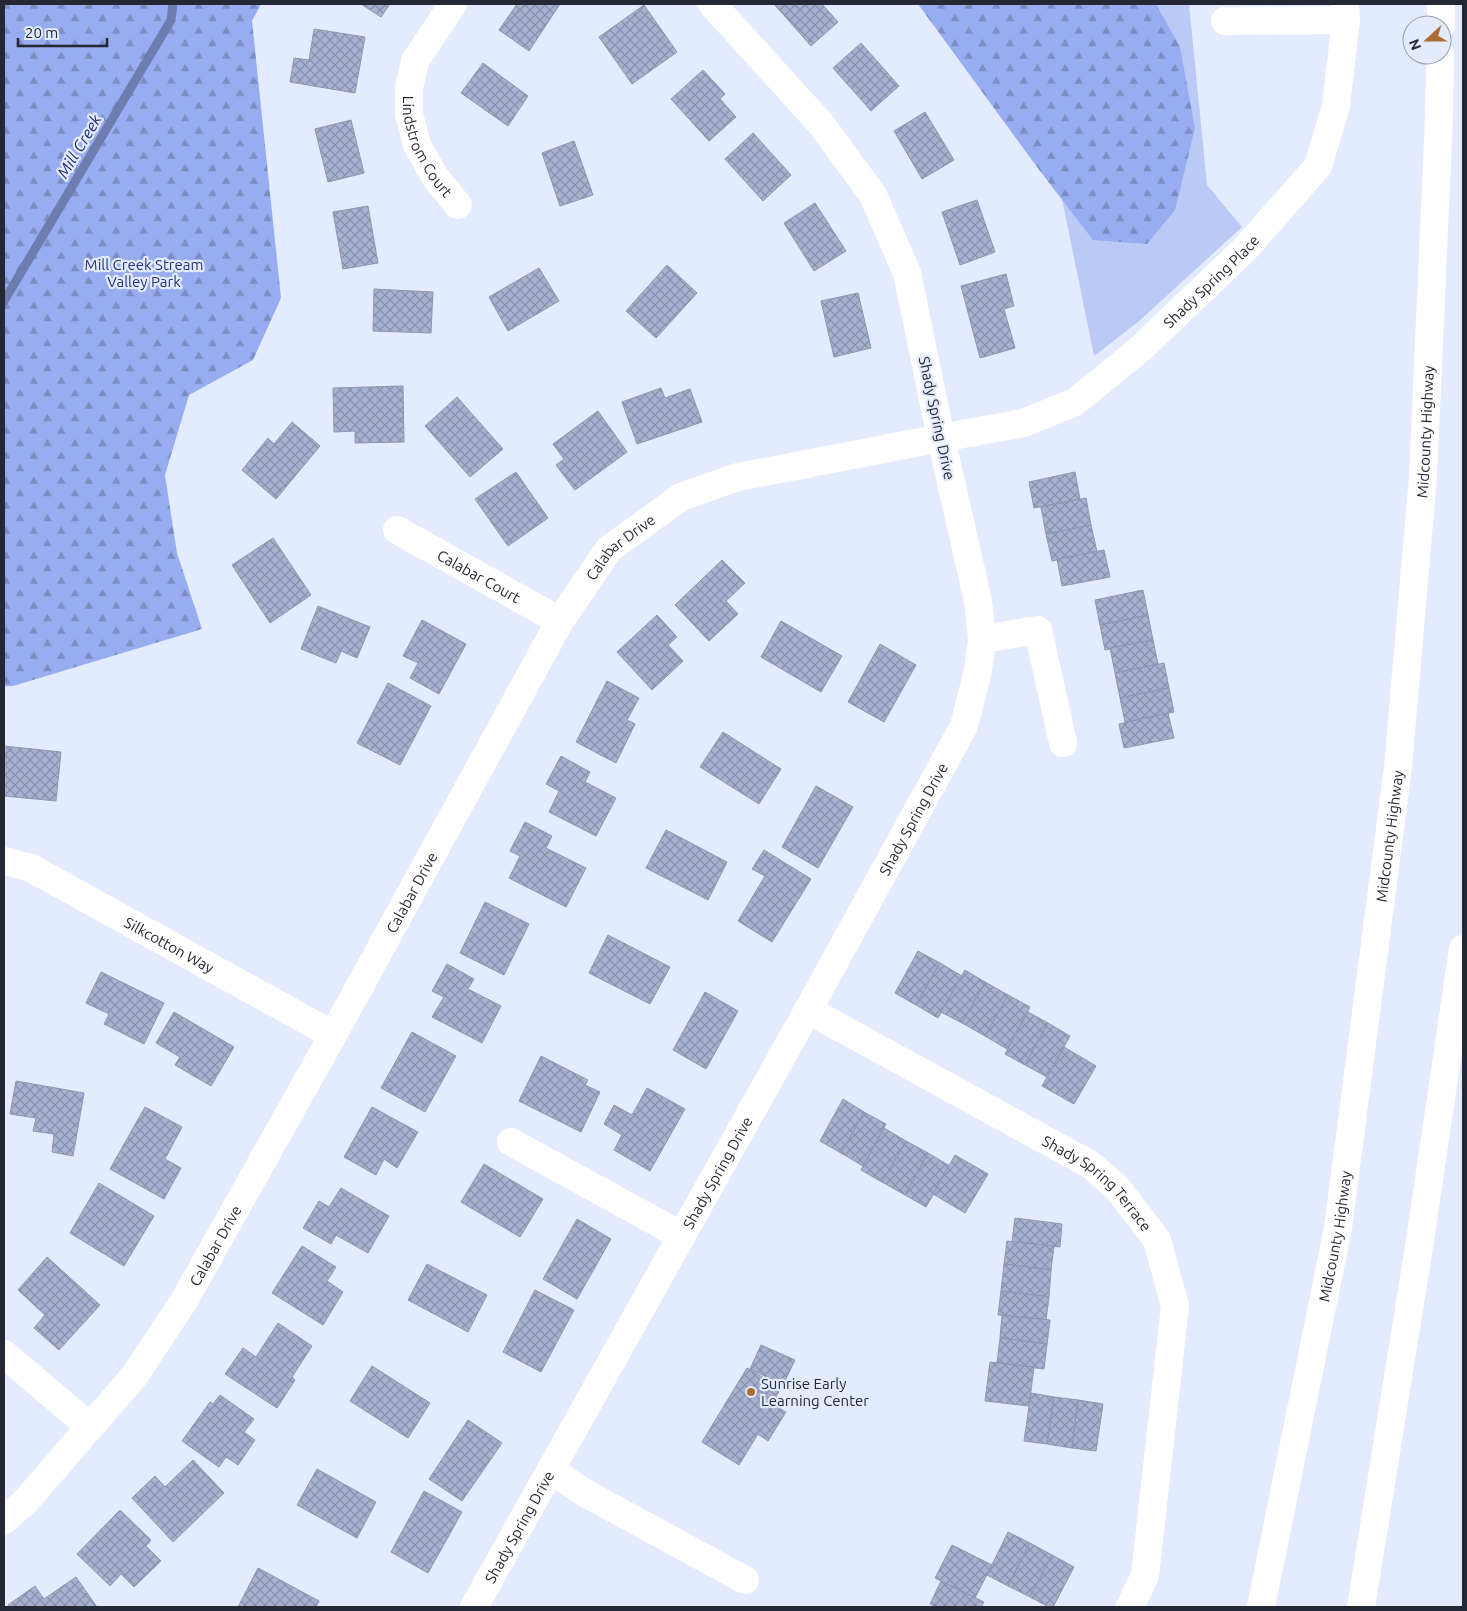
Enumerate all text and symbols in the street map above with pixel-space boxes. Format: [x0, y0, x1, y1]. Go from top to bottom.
scale bar [18, 15, 106, 47]
north arrow [1402, 15, 1452, 65]
text: 20 m [25, 24, 58, 41]
text: N [1406, 37, 1424, 52]
street label: Lindstrom Court [401, 96, 456, 200]
water label: Mill Creek [53, 110, 105, 181]
street label: Shady Spring Place [1160, 231, 1262, 331]
park label: Mill Creek Stream Valley Park [85, 256, 203, 290]
street label: Shady Spring Drive [916, 355, 958, 481]
street label: Midcounty Highway [1413, 365, 1436, 499]
street label: Calabar Drive [582, 510, 658, 583]
street label: Calabar Court [435, 546, 524, 606]
street label: Shady Spring Drive [875, 760, 951, 878]
street label: Midcounty Highway [1372, 769, 1406, 903]
street label: Calabar Drive [382, 849, 440, 936]
street label: Silkcotton Way [122, 913, 217, 976]
street label: Shady Spring Drive [679, 1113, 755, 1231]
street label: Shady Spring Terrace [1040, 1132, 1155, 1234]
street label: Midcounty Highway [1315, 1170, 1354, 1303]
street label: Calabar Drive [186, 1202, 244, 1289]
place label: Sunrise Early Learning Center [761, 1375, 869, 1409]
marker: Sunrise Early Learning Center [745, 1386, 757, 1398]
street label: Shady Spring Drive [481, 1468, 557, 1586]

